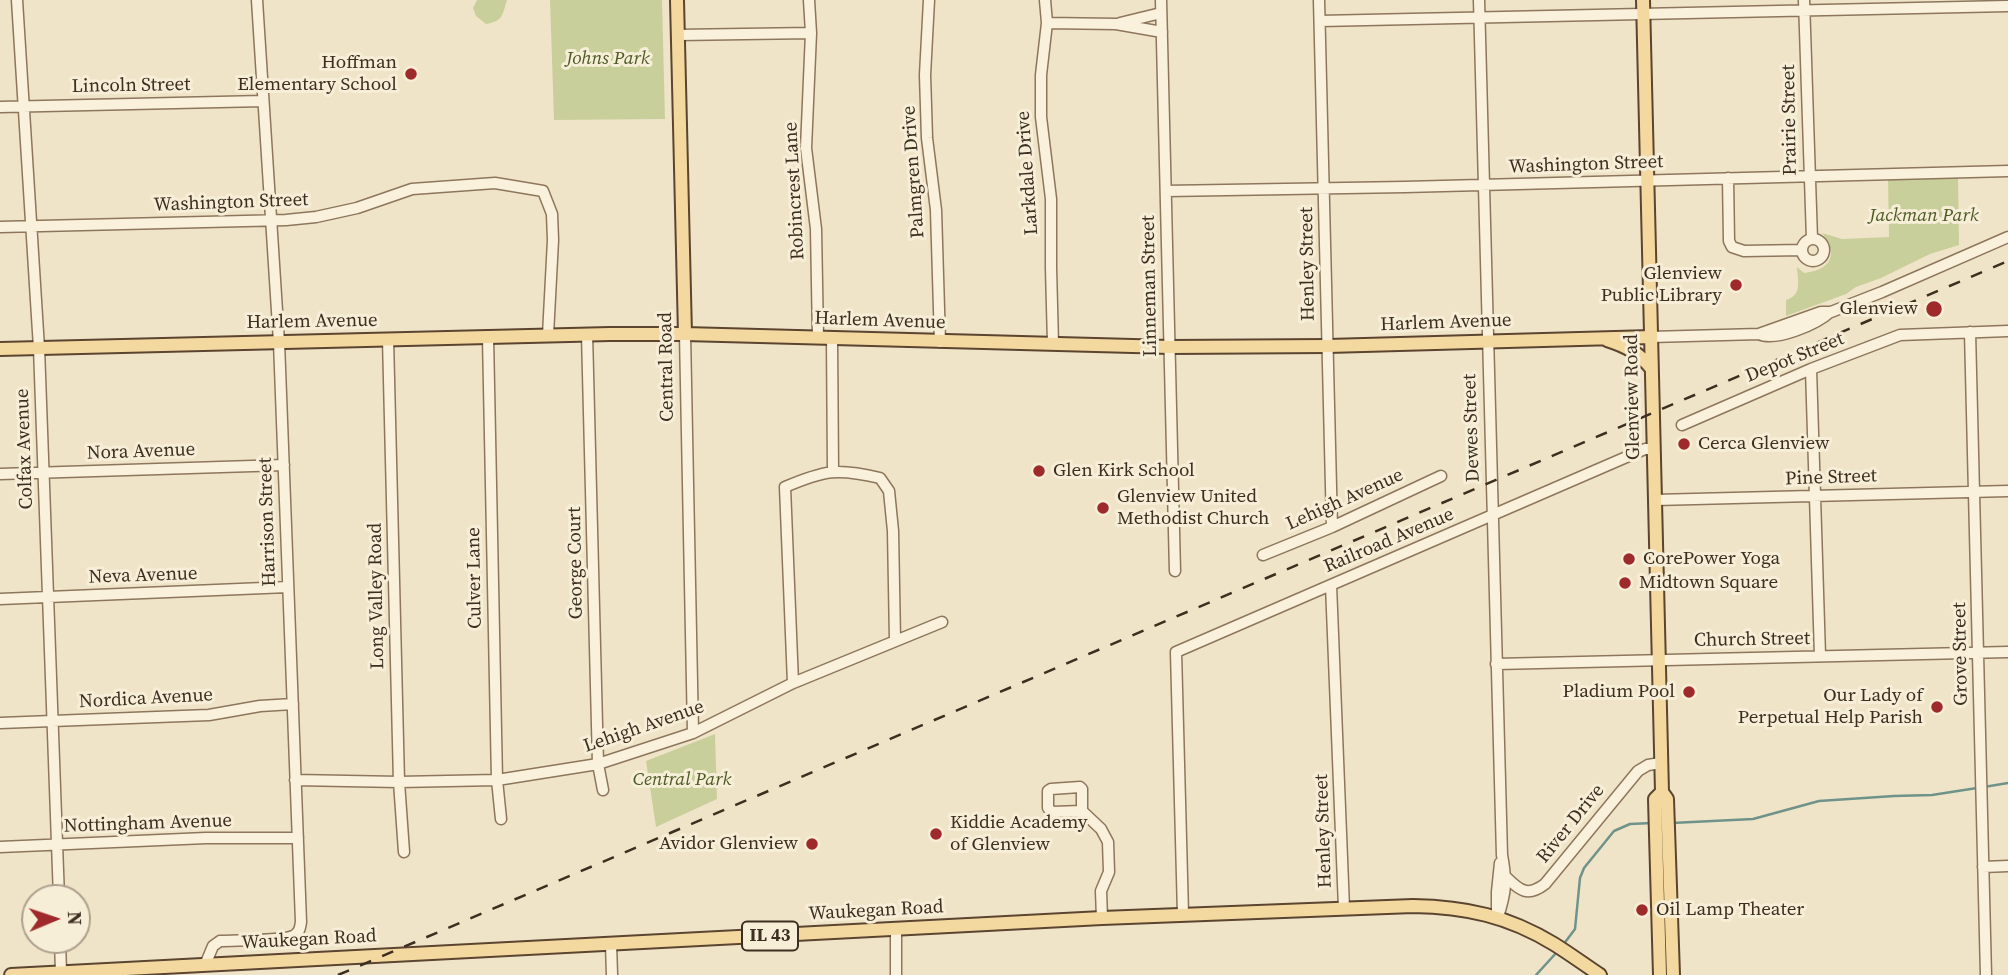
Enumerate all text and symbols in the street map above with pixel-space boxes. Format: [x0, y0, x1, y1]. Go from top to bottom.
park label: Johns Park [566, 48, 650, 70]
place label: Hoffman Elementary School [237, 52, 397, 96]
street label: Prairie Street [1778, 64, 1802, 176]
marker: Hoffman Elementary School [403, 66, 419, 82]
street label: Lincoln Street [71, 74, 191, 98]
street label: Palmgren Drive [898, 105, 930, 239]
street label: Larkdale Drive [1012, 110, 1044, 236]
street label: Robincrest Lane [780, 121, 810, 261]
street label: Washington Street [1508, 151, 1664, 179]
street label: Washington Street [153, 189, 309, 217]
park label: Jackman Park [1869, 205, 1979, 227]
street label: Henley Street [1296, 207, 1320, 321]
street label: Linneman Street [1137, 215, 1163, 357]
place label: Glenview Public Library [1601, 263, 1722, 307]
marker: Glenview Public Library [1728, 277, 1744, 293]
place label: Glenview [1839, 298, 1918, 320]
marker: Glenview [1924, 299, 1944, 319]
street label: Harlem Avenue [814, 307, 946, 335]
street label: Harlem Avenue [246, 309, 378, 335]
street label: Harlem Avenue [1380, 309, 1512, 337]
street label: Central Road [655, 312, 679, 422]
street label: Depot Street [1743, 328, 1847, 388]
street label: Glenview Road [1621, 334, 1645, 460]
street label: Dewes Street [1459, 373, 1485, 483]
street label: Colfax Avenue [11, 388, 39, 510]
place label: Cerca Glenview [1698, 433, 1829, 455]
marker: Cerca Glenview [1676, 436, 1692, 452]
street label: Nora Avenue [86, 439, 196, 465]
street label: Harrison Street [254, 457, 282, 587]
place label: Glen Kirk School [1053, 460, 1195, 482]
marker: Glen Kirk School [1031, 463, 1047, 479]
street label: Lehigh Avenue [1283, 464, 1407, 536]
street label: Pine Street [1785, 465, 1877, 491]
place label: Glenview United Methodist Church [1117, 486, 1269, 530]
marker: Glenview United Methodist Church [1095, 500, 1111, 516]
street label: Railroad Avenue [1321, 503, 1457, 579]
street label: George Court [564, 507, 588, 619]
street label: Long Valley Road [364, 523, 390, 669]
street label: Culver Lane [463, 527, 487, 629]
place label: CorePower Yoga [1643, 548, 1780, 570]
marker: CorePower Yoga [1621, 551, 1637, 567]
street label: Neva Avenue [88, 563, 198, 589]
place label: Midtown Square [1639, 572, 1778, 594]
marker: Midtown Square [1617, 575, 1633, 591]
street label: Grove Street [1949, 602, 1973, 706]
street label: Church Street [1694, 628, 1810, 652]
place label: Pladium Pool [1562, 681, 1675, 703]
street label: Nordica Avenue [78, 684, 214, 714]
marker: Pladium Pool [1681, 684, 1697, 700]
place label: Our Lady of Perpetual Help Parish [1738, 685, 1923, 729]
street label: Lehigh Avenue [581, 696, 707, 758]
marker: Our Lady of Perpetual Help Parish [1929, 699, 1945, 715]
park label: Central Park [633, 769, 731, 791]
street label: Henley Street [1311, 774, 1337, 888]
street label: River Drive [1532, 780, 1610, 868]
street label: Nottingham Avenue [64, 810, 232, 838]
place label: Kiddie Academy of Glenview [950, 812, 1088, 856]
marker: Kiddie Academy of Glenview [928, 826, 944, 842]
place label: Avidor Glenview [659, 833, 798, 855]
marker: Avidor Glenview [804, 836, 820, 852]
north arrow [21, 884, 91, 954]
street label: Waukegan Road [808, 896, 944, 926]
place label: Oil Lamp Theater [1656, 899, 1804, 921]
marker: Oil Lamp Theater [1634, 902, 1650, 918]
text: N [62, 911, 88, 926]
road number: IL 43 [742, 922, 798, 951]
street label: Waukegan Road [241, 925, 377, 955]

